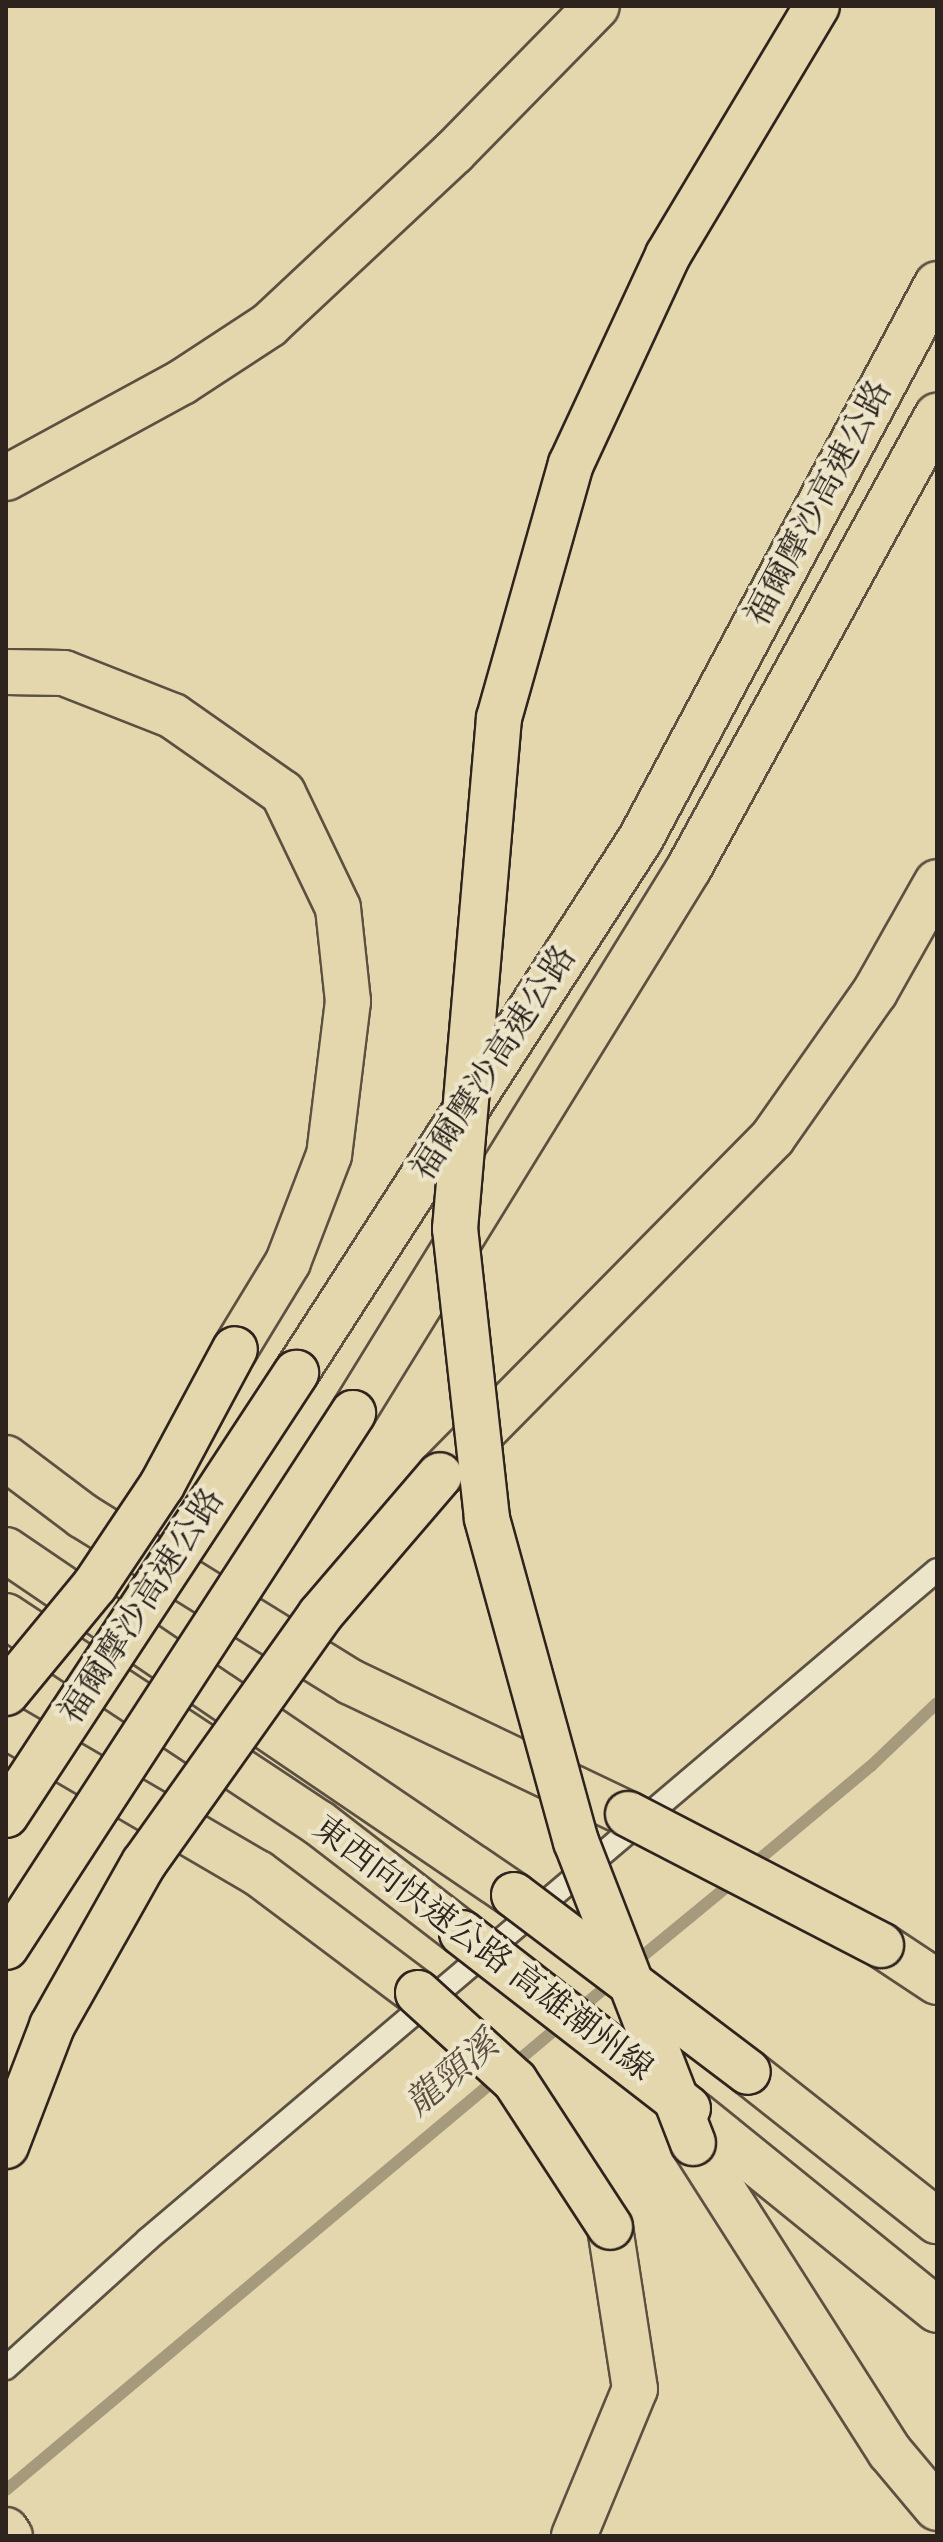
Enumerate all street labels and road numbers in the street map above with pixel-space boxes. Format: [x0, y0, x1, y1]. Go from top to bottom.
street label: 福爾摩沙高速公路 [738, 374, 902, 634]
street label: 福爾摩沙高速公路 [404, 939, 586, 1189]
street label: 福爾摩沙高速公路 [52, 1482, 234, 1732]
street label: 東西向快速公路 高雄潮州線 [304, 1809, 660, 2091]

